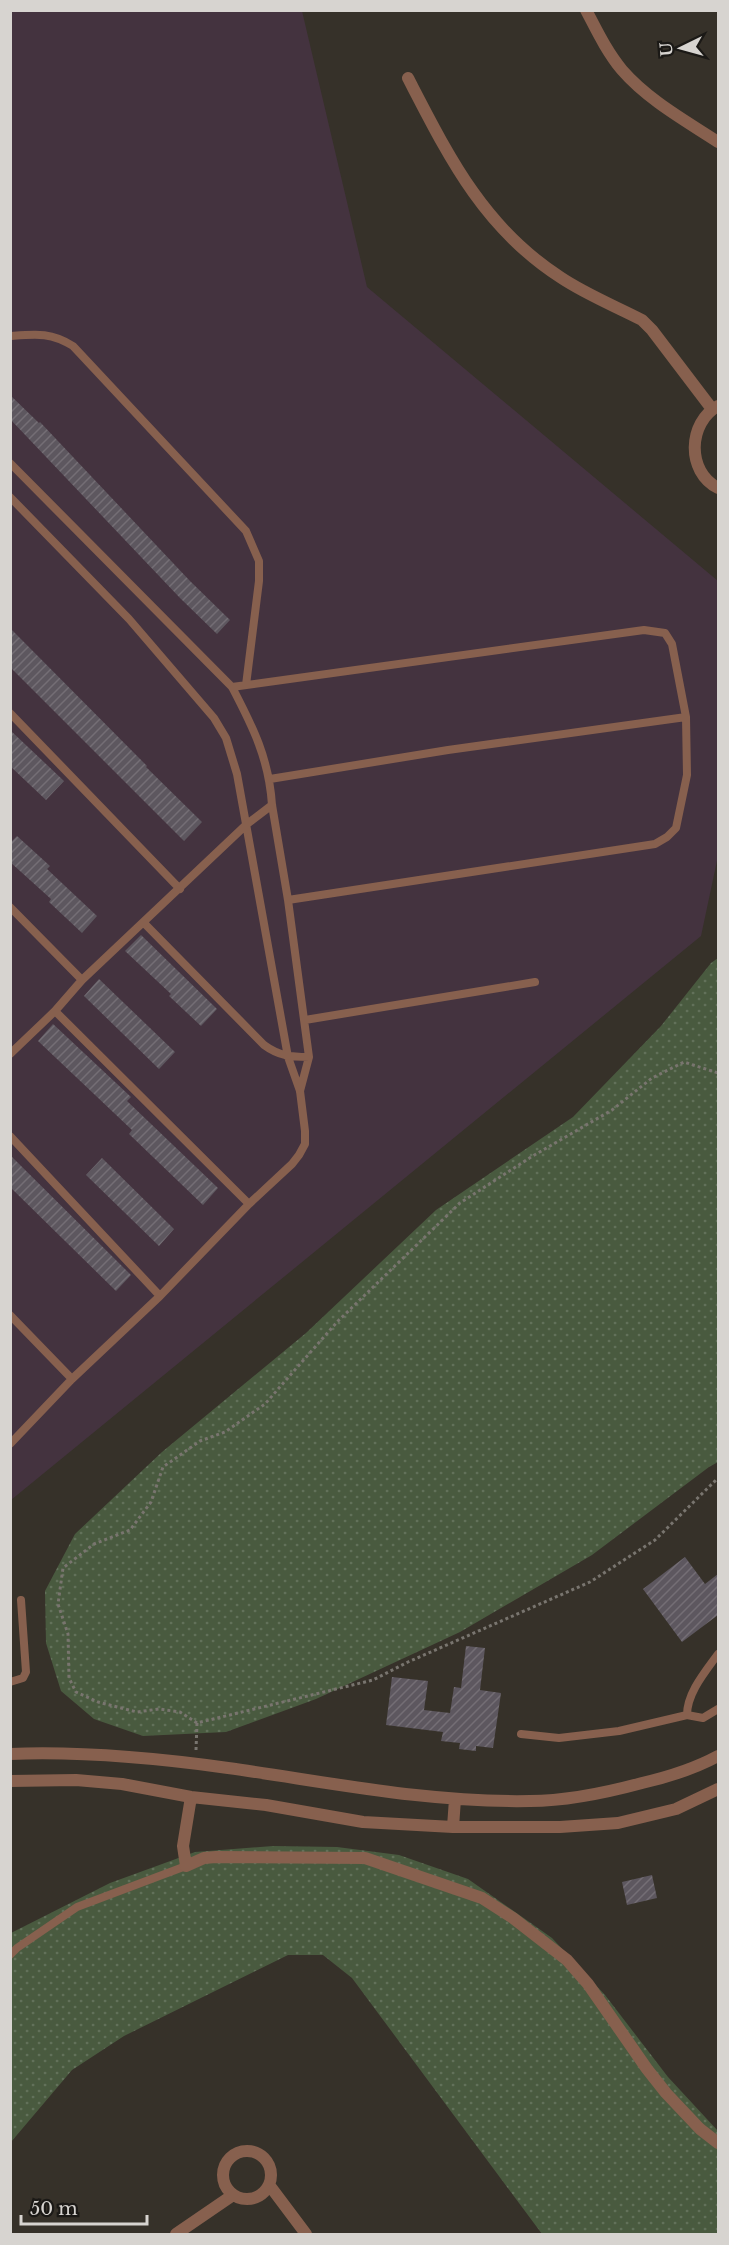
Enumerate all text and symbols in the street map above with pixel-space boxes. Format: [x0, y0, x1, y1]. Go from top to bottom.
north arrow [651, 18, 711, 78]
text: U [655, 41, 677, 57]
scale bar [21, 2188, 147, 2226]
text: 50 m [30, 2198, 78, 2220]

